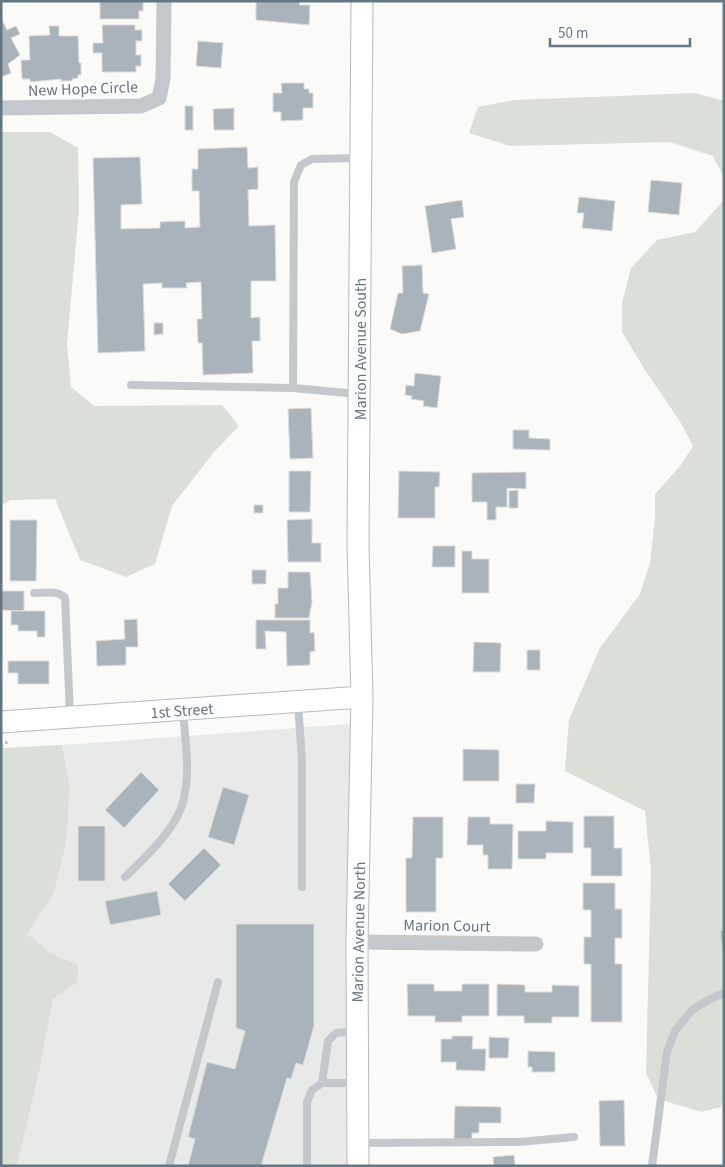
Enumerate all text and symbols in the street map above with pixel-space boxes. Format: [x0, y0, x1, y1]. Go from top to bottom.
scale bar [550, 15, 690, 47]
text: 50 m [558, 23, 588, 44]
street label: New Hope Circle [28, 76, 138, 102]
street label: Marion Avenue South [350, 278, 372, 420]
street label: 1st Street [150, 698, 215, 724]
street label: Marion Avenue North [347, 861, 371, 1003]
street label: Marion Court [403, 914, 491, 938]

